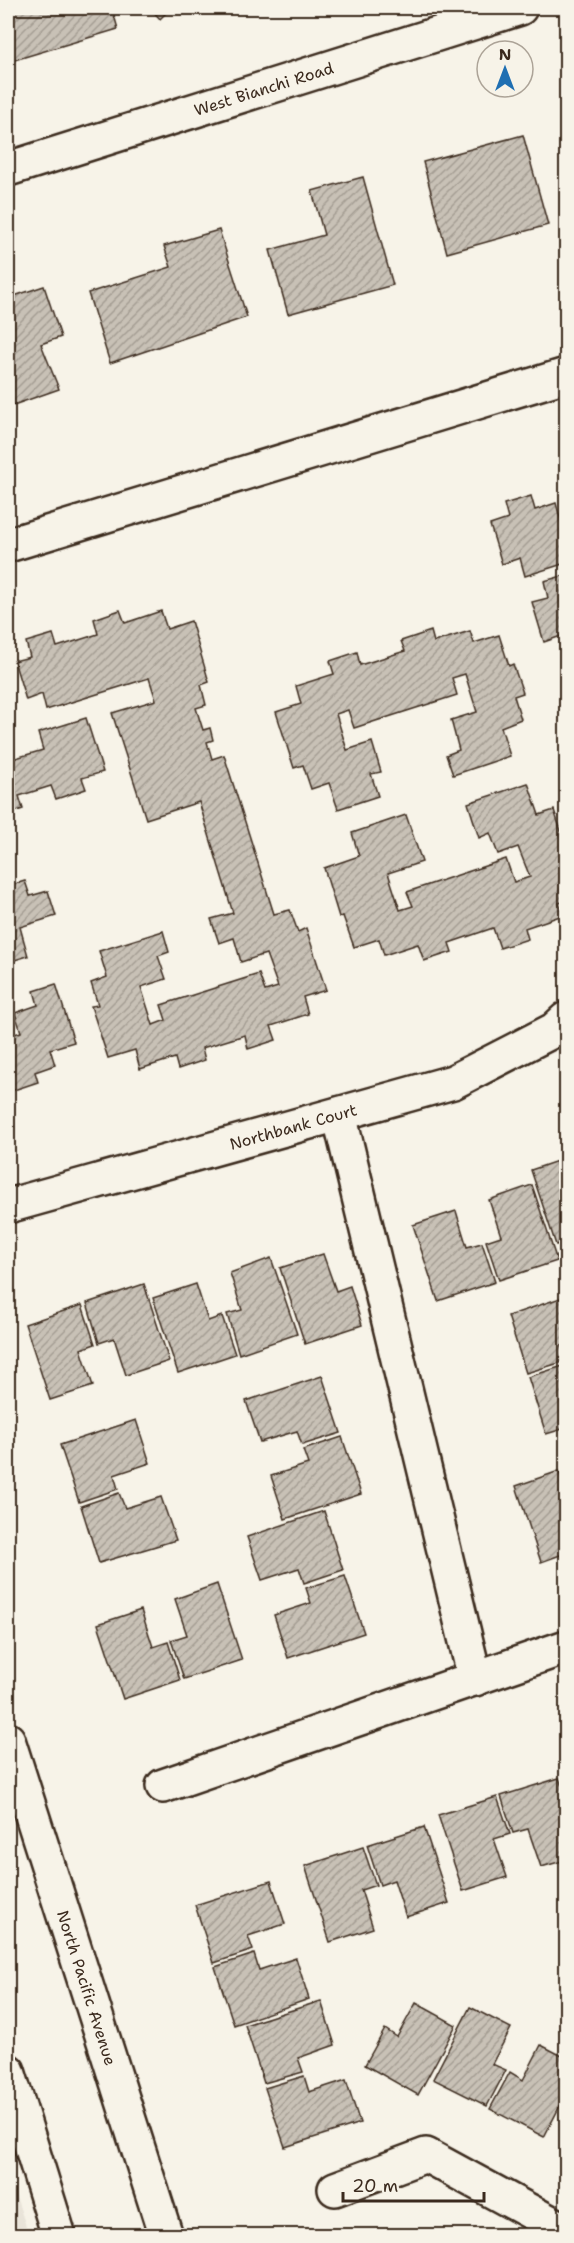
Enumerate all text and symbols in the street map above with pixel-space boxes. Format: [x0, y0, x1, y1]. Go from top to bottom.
north arrow [475, 39, 535, 99]
text: N [499, 44, 511, 65]
street label: West Bianchi Road [192, 57, 336, 121]
street label: Northbank Court [227, 1099, 359, 1155]
street label: North Pacific Avenue [52, 1908, 121, 2068]
scale bar [343, 2165, 484, 2203]
text: 20 m [352, 2174, 398, 2198]

